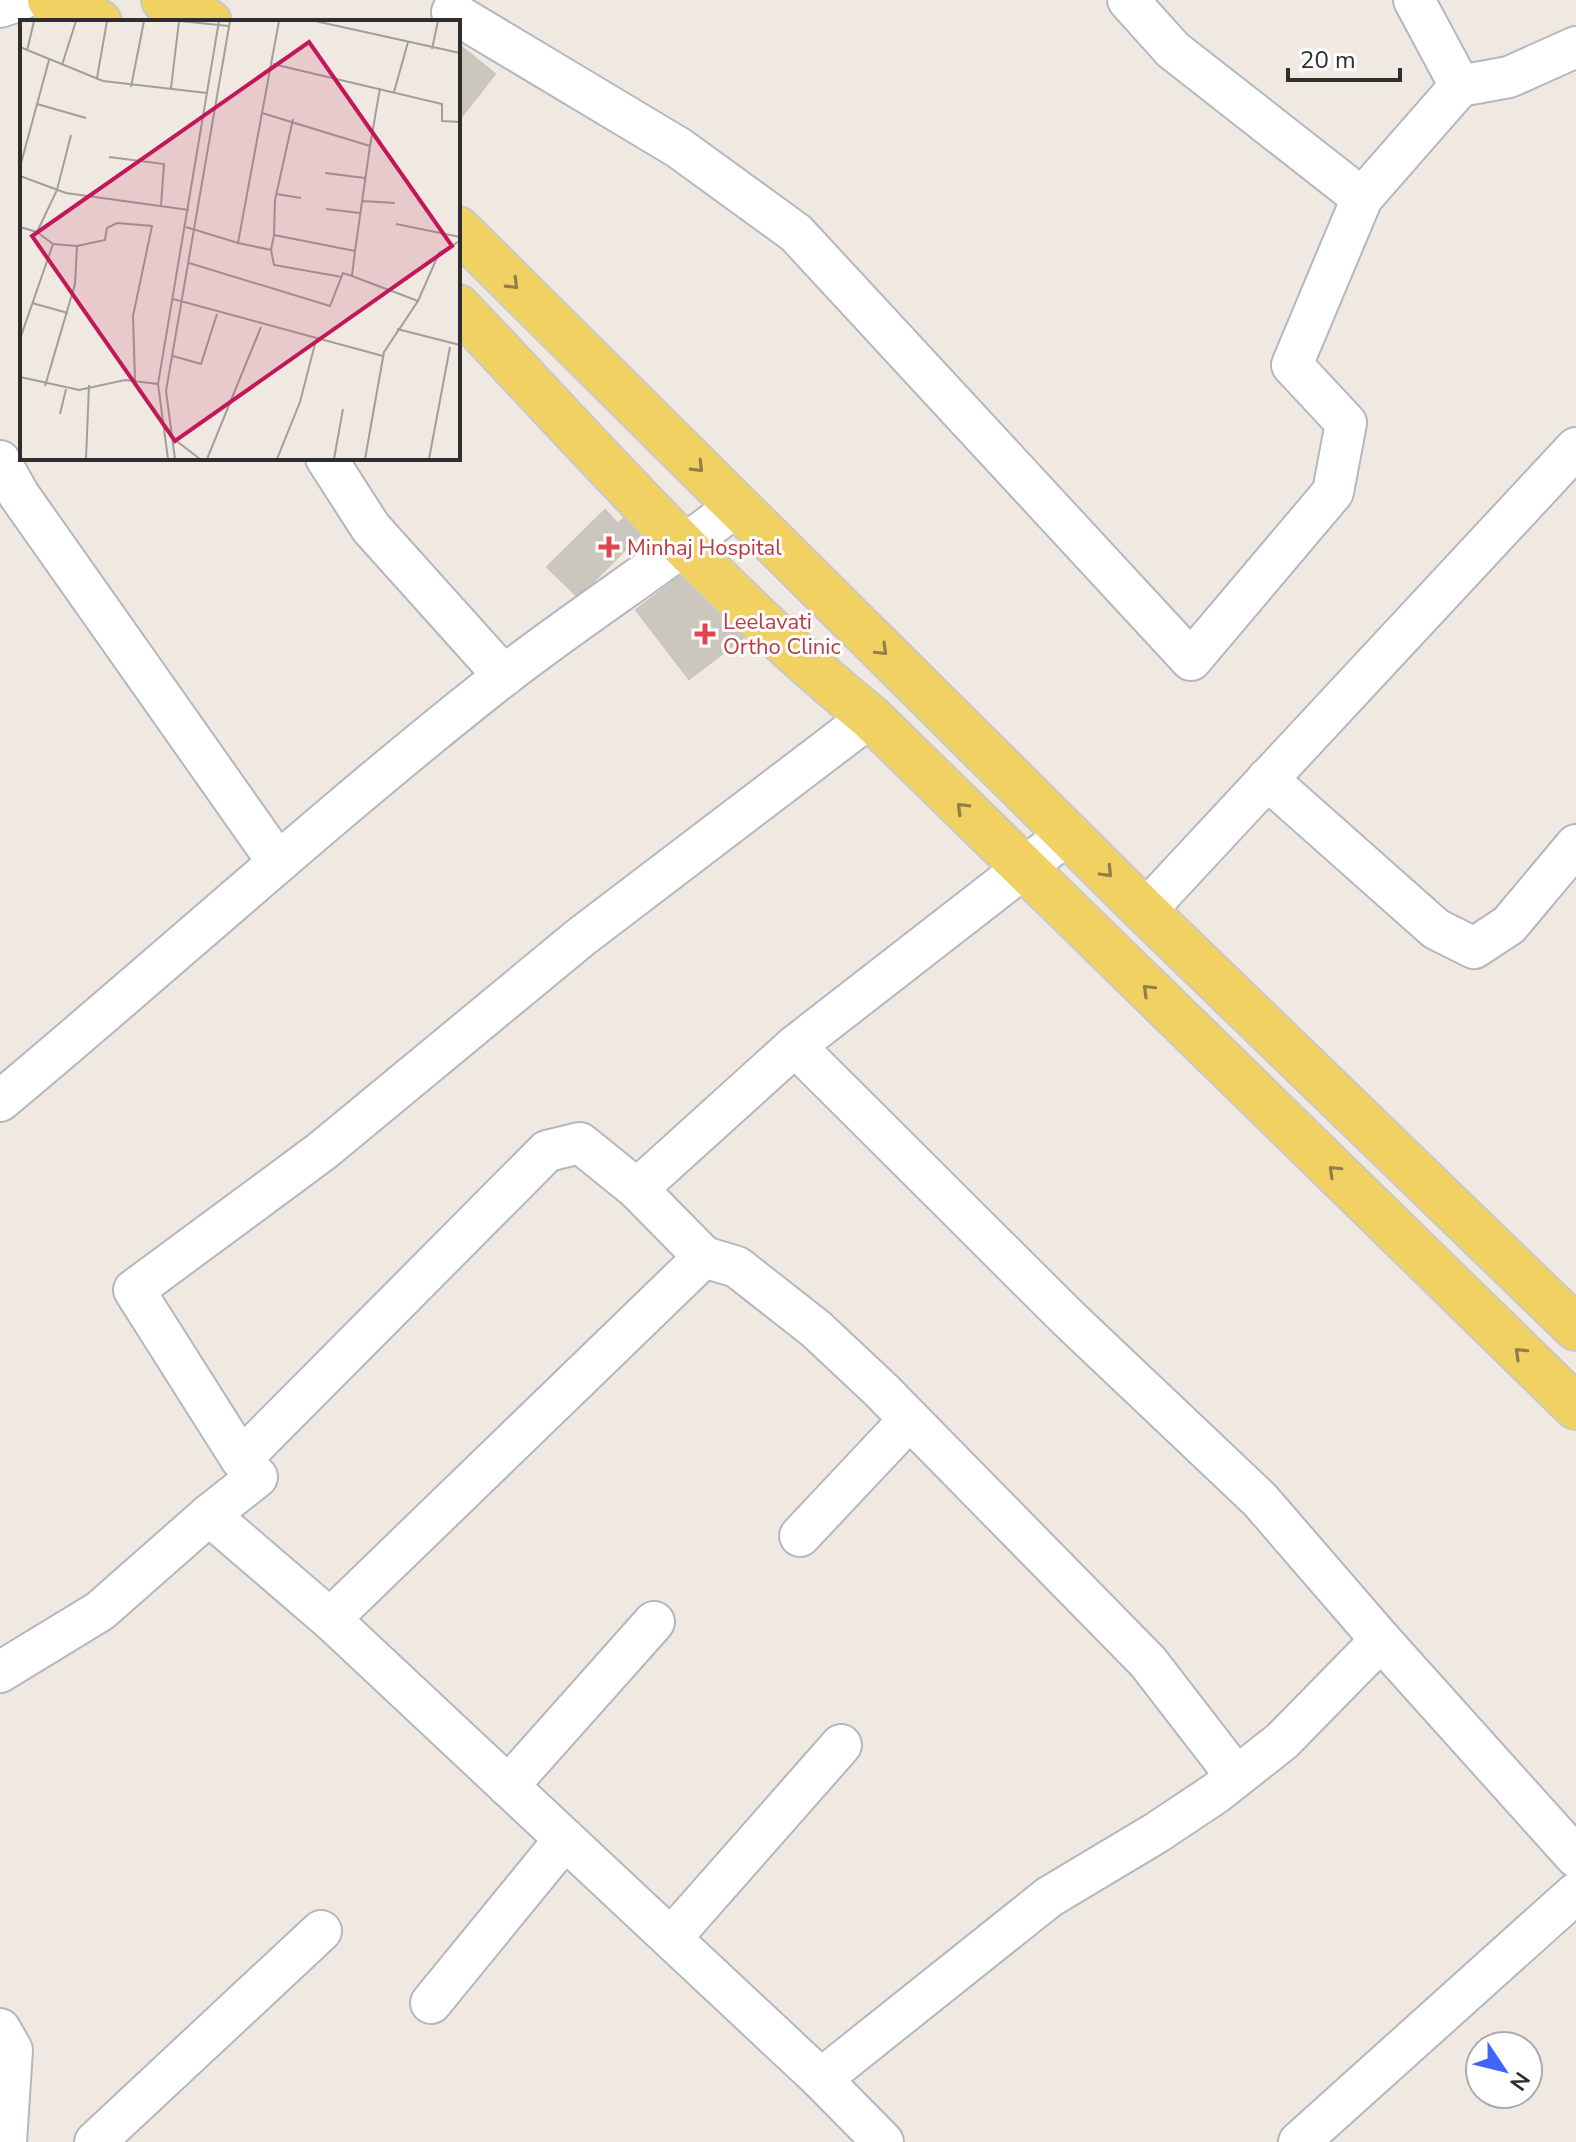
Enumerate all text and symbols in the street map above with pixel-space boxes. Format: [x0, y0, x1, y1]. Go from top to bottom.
inset map [20, 20, 460, 460]
scale bar [1288, 32, 1400, 82]
text: 20 m [1300, 44, 1356, 76]
one-way arrow [504, 275, 518, 289]
one-way arrow [688, 458, 703, 472]
place label: Minhaj Hospital [627, 533, 782, 563]
marker: Minhaj Hospital [598, 536, 620, 558]
place label: Leelavati Ortho Clinic [723, 607, 841, 662]
marker: Leelavati Ortho Clinic [694, 623, 716, 645]
one-way arrow [873, 641, 887, 656]
one-way arrow [957, 803, 971, 817]
one-way arrow [1098, 863, 1112, 877]
one-way arrow [1142, 985, 1157, 999]
one-way arrow [1329, 1166, 1343, 1181]
one-way arrow [1515, 1348, 1529, 1362]
north arrow [1464, 2030, 1544, 2110]
text: N [1503, 2066, 1537, 2096]

